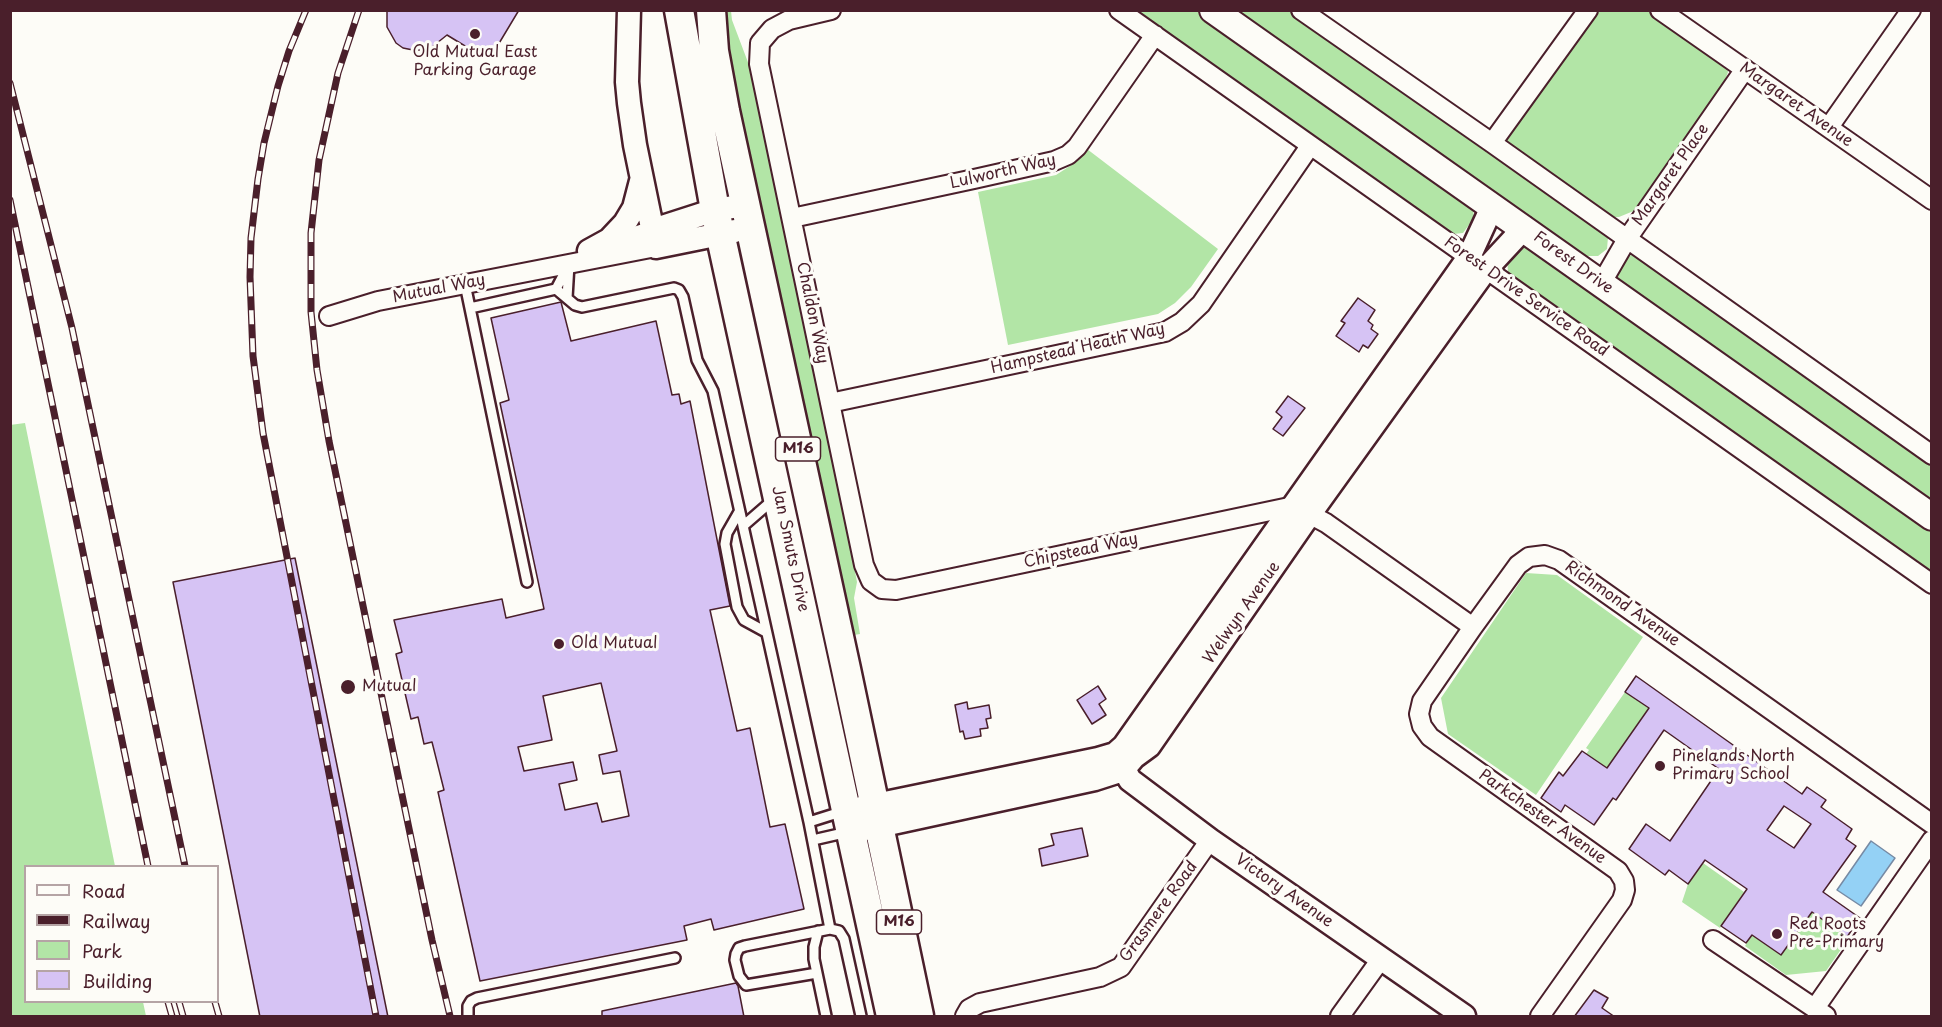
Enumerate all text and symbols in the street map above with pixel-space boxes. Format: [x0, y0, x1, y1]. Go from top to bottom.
marker: Old Mutual East Parking Garage [468, 27, 482, 41]
place label: Old Mutual East Parking Garage [413, 43, 537, 81]
street label: Margaret Avenue [1736, 59, 1856, 151]
street label: Margaret Place [1629, 120, 1713, 230]
street label: Lulworth Way [948, 150, 1058, 194]
street label: Forest Drive [1529, 228, 1617, 298]
street label: Forest Drive Service Road [1440, 233, 1612, 361]
street label: Chaldon Way [792, 260, 832, 366]
street label: Mutual Way [391, 271, 487, 307]
street label: Hampstead Heath Way [989, 320, 1167, 378]
road number: M16 [776, 437, 820, 461]
street label: Jan Smuts Drive [767, 484, 813, 614]
street label: Chipstead Way [1022, 530, 1140, 572]
street label: Richmond Avenue [1561, 557, 1683, 651]
street label: Welwyn Avenue [1200, 558, 1284, 668]
place label: Old Mutual [571, 634, 657, 654]
marker: Old Mutual [552, 637, 566, 651]
place label: Mutual [362, 677, 416, 697]
marker: Mutual [339, 678, 357, 696]
place label: Pinelands North Primary School [1672, 747, 1795, 785]
marker: Pinelands North Primary School [1653, 759, 1667, 773]
street label: Parkchester Avenue [1475, 766, 1609, 868]
street label: Victory Avenue [1231, 850, 1337, 932]
street label: Grasmere Road [1116, 858, 1202, 966]
legend [24, 865, 219, 1003]
text: Road [82, 877, 126, 904]
text: Railway [82, 907, 150, 934]
road number: M16 [876, 910, 922, 934]
place label: Red Roots Pre-Primary [1789, 915, 1884, 953]
marker: Red Roots Pre-Primary [1770, 927, 1784, 941]
text: Park [82, 937, 122, 964]
text: Building [82, 967, 152, 994]

